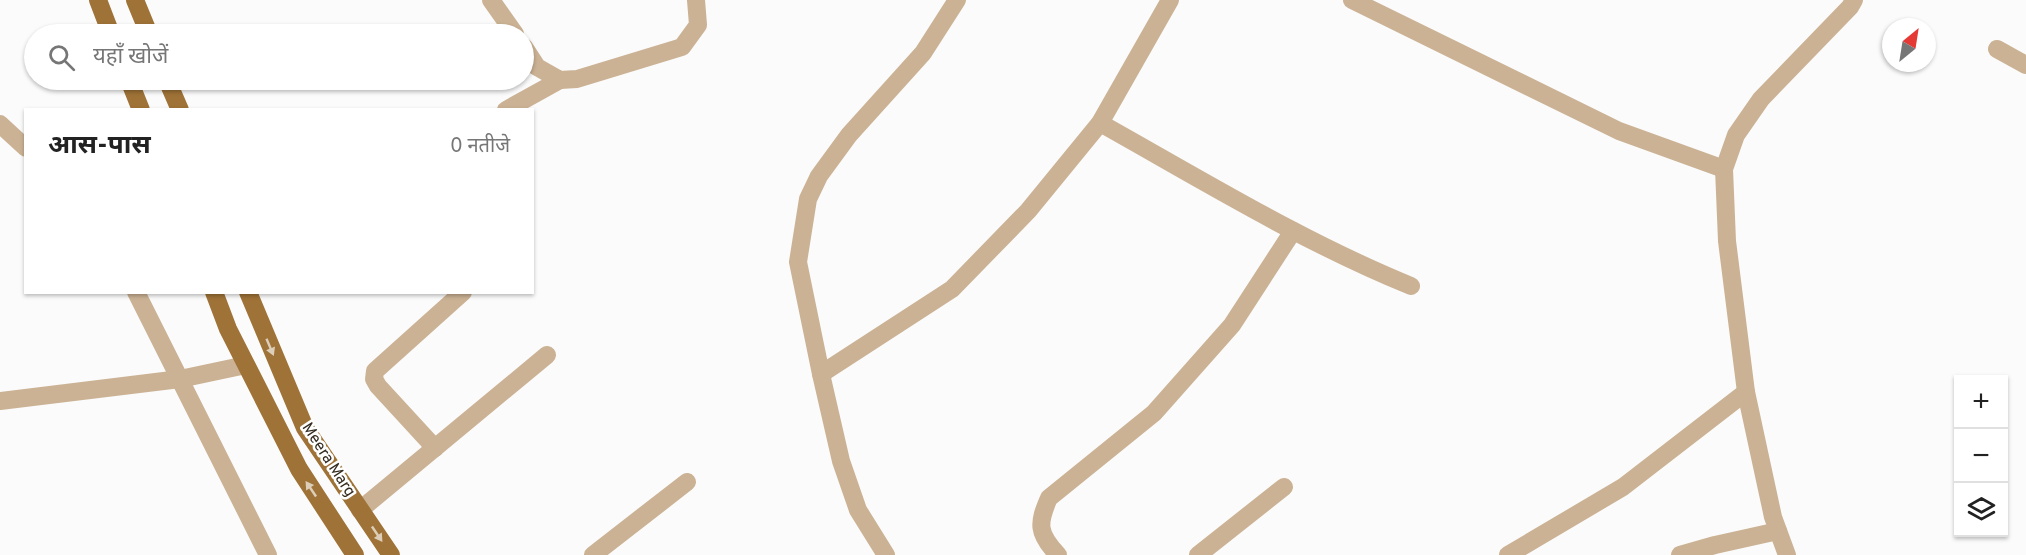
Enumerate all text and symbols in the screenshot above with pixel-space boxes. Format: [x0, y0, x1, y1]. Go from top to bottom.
north arrow [1882, 18, 1936, 72]
search box [24, 24, 534, 90]
icon: search [45, 41, 78, 74]
text: यहाँ खोजें [93, 44, 168, 71]
text: आस-पास [48, 130, 151, 163]
text: 0 नतीजे [450, 134, 510, 160]
one-way arrow [265, 338, 275, 356]
map controls [1954, 375, 2008, 537]
button: + [1954, 375, 2008, 429]
street label: Meera Marg [297, 419, 359, 501]
button: − [1954, 429, 2008, 483]
one-way arrow [306, 481, 317, 497]
button: layers [1954, 483, 2008, 537]
one-way arrow [371, 526, 382, 542]

